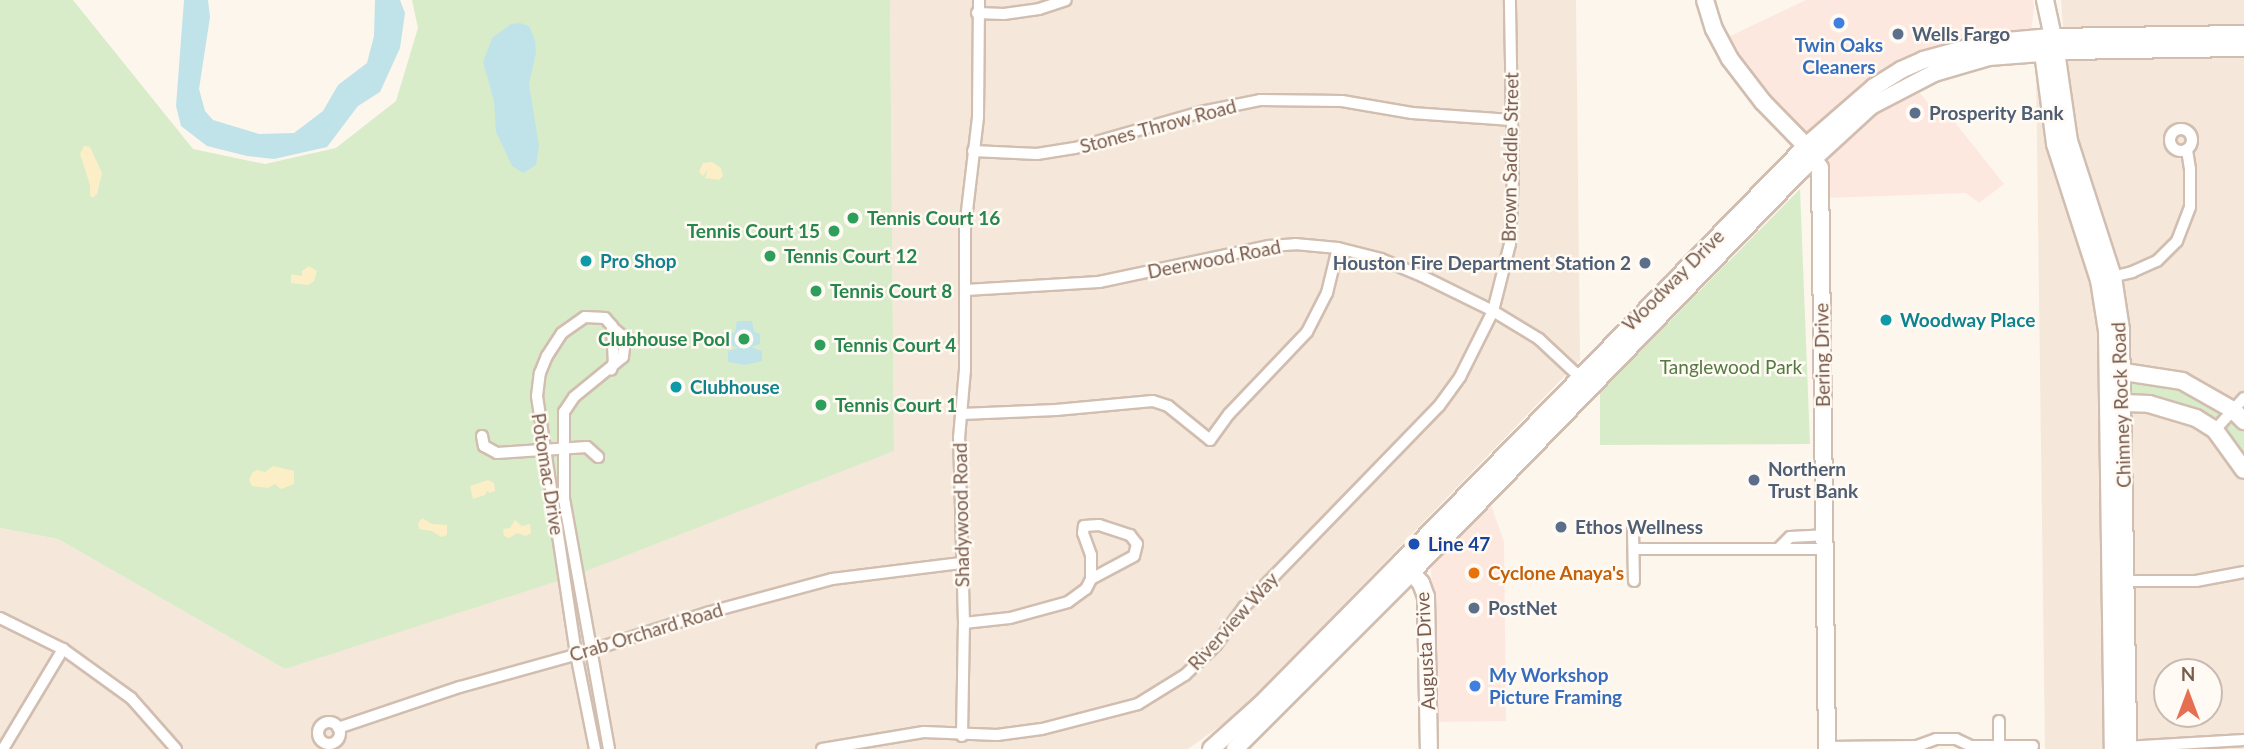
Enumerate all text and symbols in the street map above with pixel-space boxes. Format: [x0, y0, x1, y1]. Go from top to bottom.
marker: Twin Oaks Cleaners [1831, 15, 1847, 31]
place label: Wells Fargo [1912, 23, 2010, 45]
marker: Wells Fargo [1890, 26, 1906, 42]
place label: Twin Oaks Cleaners [1795, 34, 1883, 78]
street label: Brown Saddle Street [1497, 72, 1523, 242]
street label: Stones Throw Road [1077, 94, 1239, 158]
place label: Prosperity Bank [1929, 102, 2064, 124]
marker: Prosperity Bank [1907, 105, 1923, 121]
place label: Tennis Court 16 [867, 207, 1000, 229]
marker: Tennis Court 16 [845, 210, 861, 226]
place label: Tennis Court 15 [687, 220, 820, 242]
marker: Tennis Court 15 [826, 223, 842, 239]
street label: Woodway Drive [1617, 224, 1729, 336]
street label: Deerwood Road [1145, 235, 1283, 283]
place label: Tennis Court 12 [784, 245, 917, 267]
marker: Tennis Court 12 [762, 248, 778, 264]
place label: Pro Shop [600, 250, 677, 272]
place label: Houston Fire Department Station 2 [1333, 252, 1631, 274]
marker: Pro Shop [578, 253, 594, 269]
marker: Houston Fire Department Station 2 [1637, 255, 1653, 271]
place label: Tennis Court 8 [830, 280, 952, 302]
marker: Tennis Court 8 [808, 283, 824, 299]
street label: Bering Drive [1810, 303, 1834, 407]
place label: Woodway Place [1900, 309, 2036, 331]
marker: Woodway Place [1878, 312, 1894, 328]
street label: Chimney Rock Road [2107, 321, 2135, 489]
place label: Clubhouse Pool [598, 328, 730, 350]
marker: Clubhouse Pool [736, 331, 752, 347]
place label: Tennis Court 4 [834, 334, 956, 356]
marker: Tennis Court 4 [812, 337, 828, 353]
park label: Tanglewood Park [1660, 356, 1802, 378]
place label: Clubhouse [690, 376, 780, 398]
marker: Clubhouse [668, 379, 684, 395]
place label: Tennis Court 1 [835, 394, 957, 416]
marker: Tennis Court 1 [813, 397, 829, 413]
street label: Potomac Drive [527, 411, 569, 537]
street label: Shadywood Road [948, 443, 974, 587]
place label: Northern Trust Bank [1768, 458, 1858, 502]
marker: Northern Trust Bank [1746, 472, 1762, 488]
place label: Ethos Wellness [1575, 516, 1703, 538]
marker: Ethos Wellness [1553, 519, 1569, 535]
place label: Line 47 [1428, 533, 1490, 555]
marker: Line 47 [1406, 536, 1422, 552]
place label: Cyclone Anaya's [1488, 562, 1625, 584]
marker: Cyclone Anaya's [1466, 565, 1482, 581]
street label: Riverview Way [1183, 567, 1283, 675]
street label: Augusta Drive [1411, 591, 1439, 711]
place label: PostNet [1488, 597, 1557, 619]
street label: Crab Orchard Road [567, 598, 725, 666]
marker: PostNet [1466, 600, 1482, 616]
north arrow [2153, 658, 2223, 728]
text: N [2181, 662, 2195, 685]
place label: My Workshop Picture Framing [1489, 664, 1622, 708]
marker: My Workshop Picture Framing [1467, 678, 1483, 694]

